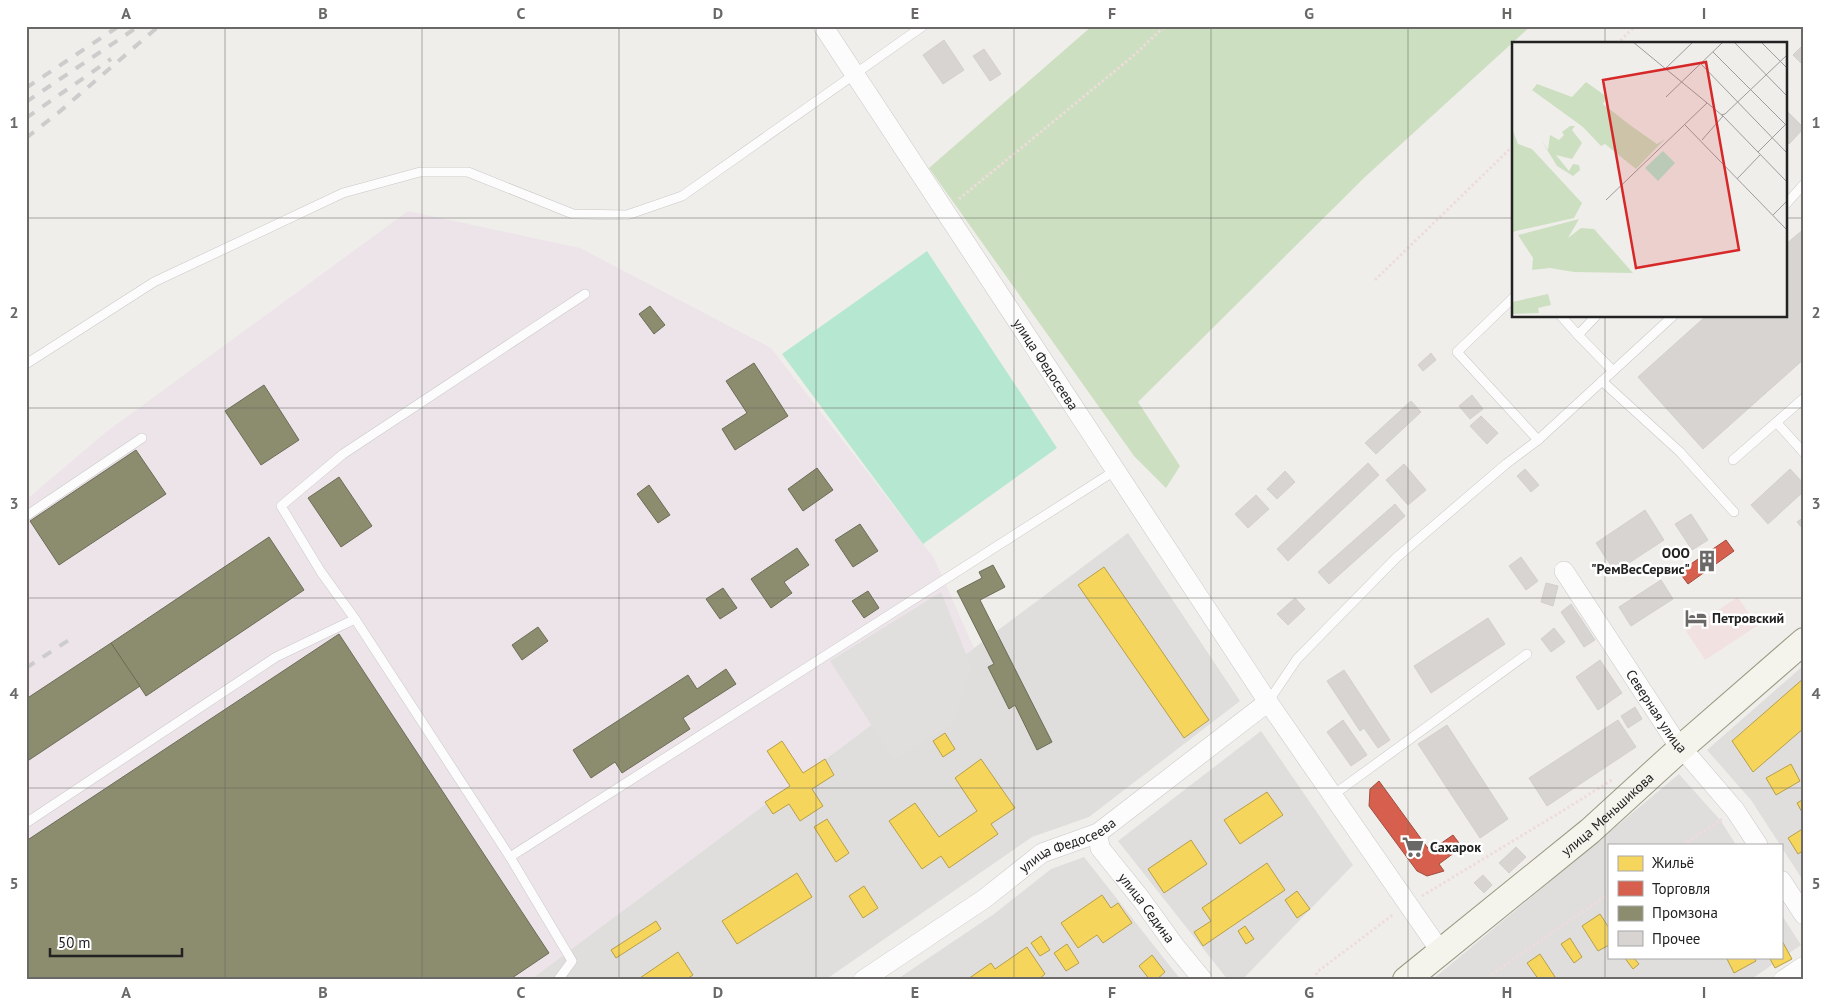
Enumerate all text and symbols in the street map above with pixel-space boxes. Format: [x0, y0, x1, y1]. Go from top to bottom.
text: A [121, 3, 131, 23]
text: B [318, 3, 328, 23]
text: C [517, 3, 526, 23]
text: D [713, 3, 723, 23]
text: E [911, 3, 919, 23]
text: F [1108, 3, 1116, 23]
text: G [1304, 3, 1314, 23]
text: H [1502, 3, 1512, 23]
text: I [1702, 3, 1706, 23]
inset map [1512, 42, 1788, 318]
text: 1 [9, 112, 19, 132]
text: 1 [1811, 112, 1821, 132]
text: 2 [9, 302, 19, 322]
text: 2 [1811, 302, 1821, 322]
street label: улица Федосеева [1009, 315, 1082, 414]
text: 3 [9, 493, 19, 513]
text: 3 [1811, 493, 1821, 513]
place label: ООО "РемВесСервис" [1591, 544, 1690, 578]
building icon: ООО "РемВесСервис" [1694, 548, 1720, 574]
hotel icon: Петровский [1683, 605, 1709, 631]
place label: Петровский [1712, 609, 1784, 627]
street label: Северная улица [1622, 666, 1691, 757]
text: 4 [9, 683, 19, 703]
text: 4 [1811, 683, 1821, 703]
street label: улица Меньшикова [1557, 768, 1657, 860]
street label: улица Федосеева [1015, 814, 1119, 877]
supermarket icon: Сахарок [1400, 834, 1426, 860]
place label: Сахарок [1430, 838, 1481, 856]
legend [1608, 844, 1782, 958]
text: Жильё [1651, 853, 1694, 872]
street label: улица Седина [1114, 869, 1179, 947]
text: 5 [9, 873, 19, 893]
text: 5 [1811, 873, 1821, 893]
text: Торговля [1652, 879, 1710, 898]
text: Промзона [1652, 903, 1718, 922]
scale bar [50, 926, 182, 958]
text: Прочее [1652, 929, 1700, 948]
text: 50 m [58, 933, 91, 952]
text: A [121, 982, 131, 1002]
text: B [318, 982, 328, 1002]
text: C [517, 982, 526, 1002]
text: D [713, 982, 723, 1002]
text: E [911, 982, 919, 1002]
text: F [1108, 982, 1116, 1002]
text: G [1304, 982, 1314, 1002]
text: H [1502, 982, 1512, 1002]
text: I [1702, 982, 1706, 1002]

